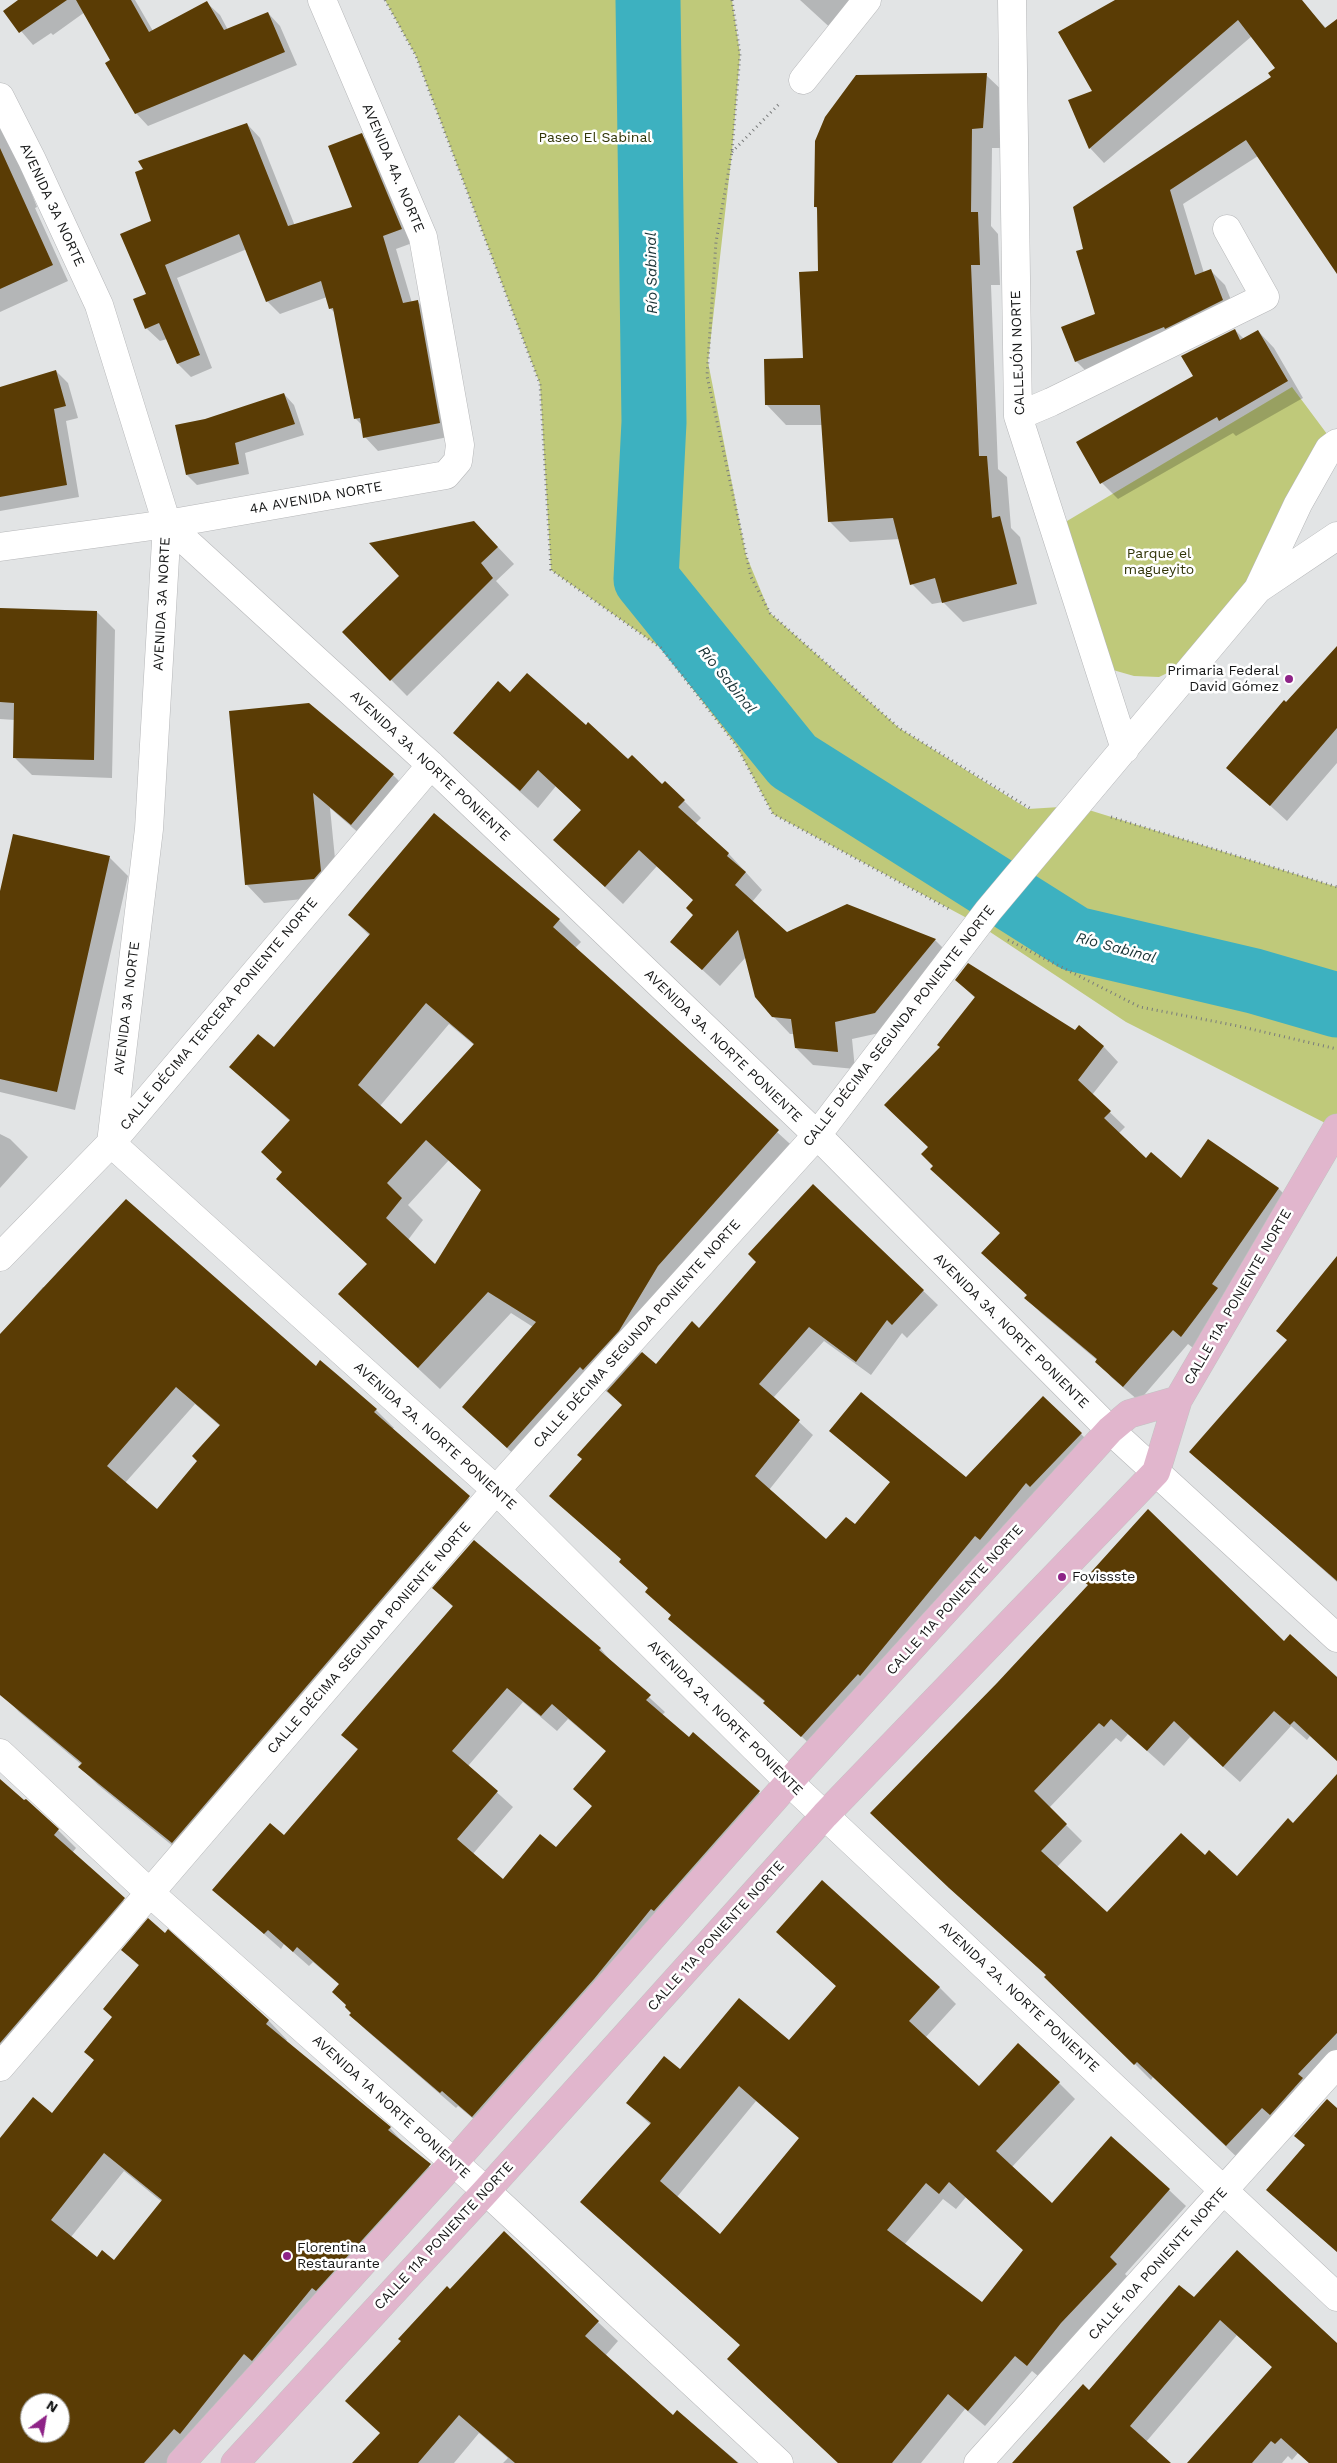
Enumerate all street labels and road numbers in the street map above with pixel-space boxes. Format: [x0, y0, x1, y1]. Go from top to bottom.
street label: AVENIDA 4A. NORTE [358, 101, 428, 235]
street label: AVENIDA 3A NORTE [16, 141, 88, 269]
street label: CALLEJÓN NORTE [1007, 290, 1029, 416]
street label: 4A AVENIDA NORTE [248, 478, 384, 518]
street label: AVENIDA 3A NORTE [150, 537, 174, 671]
street label: AVENIDA 3A. NORTE PONIENTE [347, 687, 513, 845]
street label: CALLE DÉCIMA TERCERA PONIENTE NORTE [117, 894, 321, 1134]
street label: CALLE DÉCIMA SEGUNDA PONIENTE NORTE [800, 902, 998, 1150]
street label: AVENIDA 3A NORTE [110, 940, 144, 1076]
street label: AVENIDA 3A. NORTE PONIENTE [641, 966, 805, 1126]
street label: CALLE 11A. PONIENTE NORTE [1181, 1206, 1295, 1388]
street label: CALLE DÉCIMA SEGUNDA PONIENTE NORTE [530, 1216, 744, 1452]
street label: AVENIDA 3A. NORTE PONIENTE [930, 1250, 1092, 1412]
street label: AVENIDA 2A. NORTE PONIENTE [350, 1359, 520, 1513]
street label: CALLE DÉCIMA SEGUNDA PONIENTE NORTE [264, 1519, 474, 1757]
street label: CALLE 11A PONIENTE NORTE [883, 1521, 1027, 1679]
street label: AVENIDA 2A. NORTE PONIENTE [644, 1637, 806, 1799]
street label: CALLE 11A PONIENTE NORTE [644, 1857, 788, 2015]
street label: AVENIDA 2A. NORTE PONIENTE [936, 1918, 1102, 2076]
street label: AVENIDA 1A NORTE PONIENTE [309, 2032, 473, 2182]
street label: CALLE 11A PONIENTE NORTE [371, 2159, 517, 2313]
street label: CALLE 10A PONIENTE NORTE [1085, 2184, 1231, 2344]

